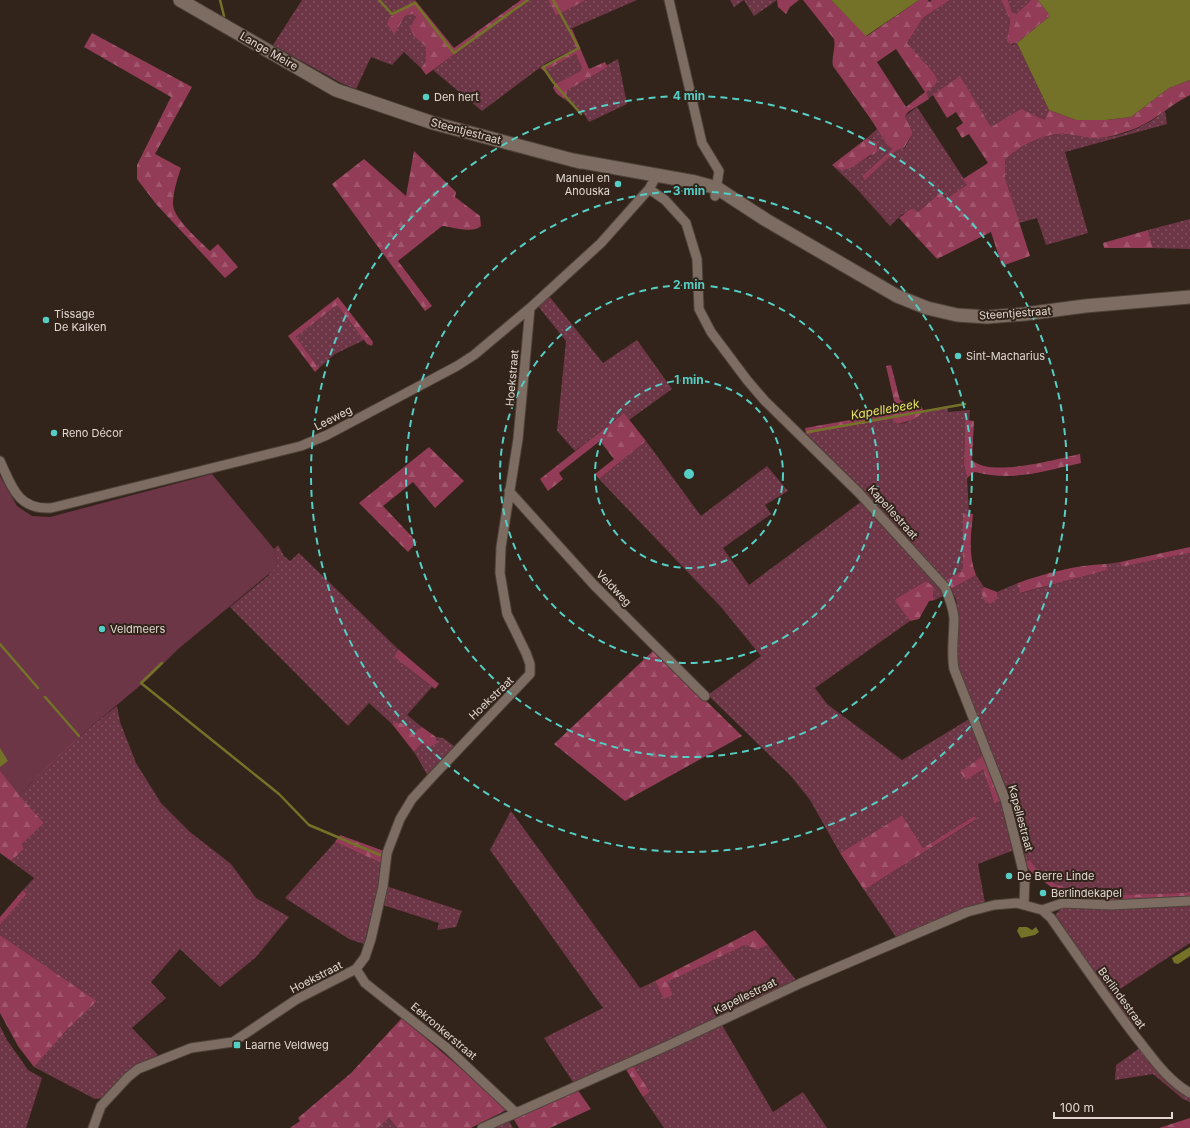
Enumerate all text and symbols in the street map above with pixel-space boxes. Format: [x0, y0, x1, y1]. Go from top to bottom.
street label: Lange Meire [238, 29, 300, 73]
text: 4 min [673, 88, 705, 103]
place label: Den hert [434, 90, 479, 104]
marker: Den hert [421, 92, 431, 102]
street label: Steentjestraat [429, 115, 503, 147]
place label: Manuel en Anouska [556, 171, 610, 198]
marker: Manuel en Anouska [613, 179, 623, 189]
text: 3 min [673, 183, 705, 198]
text: 2 min [673, 277, 705, 292]
street label: Steentjestraat [979, 303, 1052, 322]
place label: Tissage De Kalken [54, 307, 106, 334]
marker: Tissage De Kalken [41, 315, 51, 325]
street label: Hoekstraat [503, 349, 521, 407]
place label: Sint-Macharius [966, 349, 1045, 363]
marker: Sint-Macharius [953, 351, 963, 361]
text: 1 min [674, 372, 704, 387]
water label: Kapellebeek [849, 395, 921, 422]
street label: Leeweg [312, 402, 354, 434]
place label: Reno Décor [62, 426, 123, 440]
marker: Reno Décor [49, 428, 59, 438]
centre of rings [682, 467, 696, 481]
street label: Kapellestraat [865, 482, 921, 542]
street label: Veldweg [593, 567, 635, 609]
place label: Veldmeers [110, 622, 165, 636]
marker: Veldmeers [97, 624, 107, 634]
street label: Hoekstraat [466, 673, 517, 723]
street label: Kapellestraat [1005, 783, 1037, 853]
place label: De Berre Linde [1017, 869, 1094, 883]
marker: De Berre Linde [1004, 871, 1014, 881]
place label: Berlindekapel [1051, 886, 1122, 900]
marker: Berlindekapel [1038, 888, 1048, 898]
street label: Hoekstraat [288, 958, 345, 996]
street label: Berlindestraat [1095, 965, 1149, 1032]
street label: Kapellestraat [711, 975, 779, 1017]
street label: Eekronkerstraat [408, 999, 480, 1063]
place label: Laarne Veldweg [245, 1038, 329, 1052]
marker: Laarne Veldweg [232, 1040, 242, 1050]
scale bar [1054, 1094, 1172, 1120]
text: 100 m [1060, 1100, 1094, 1115]

